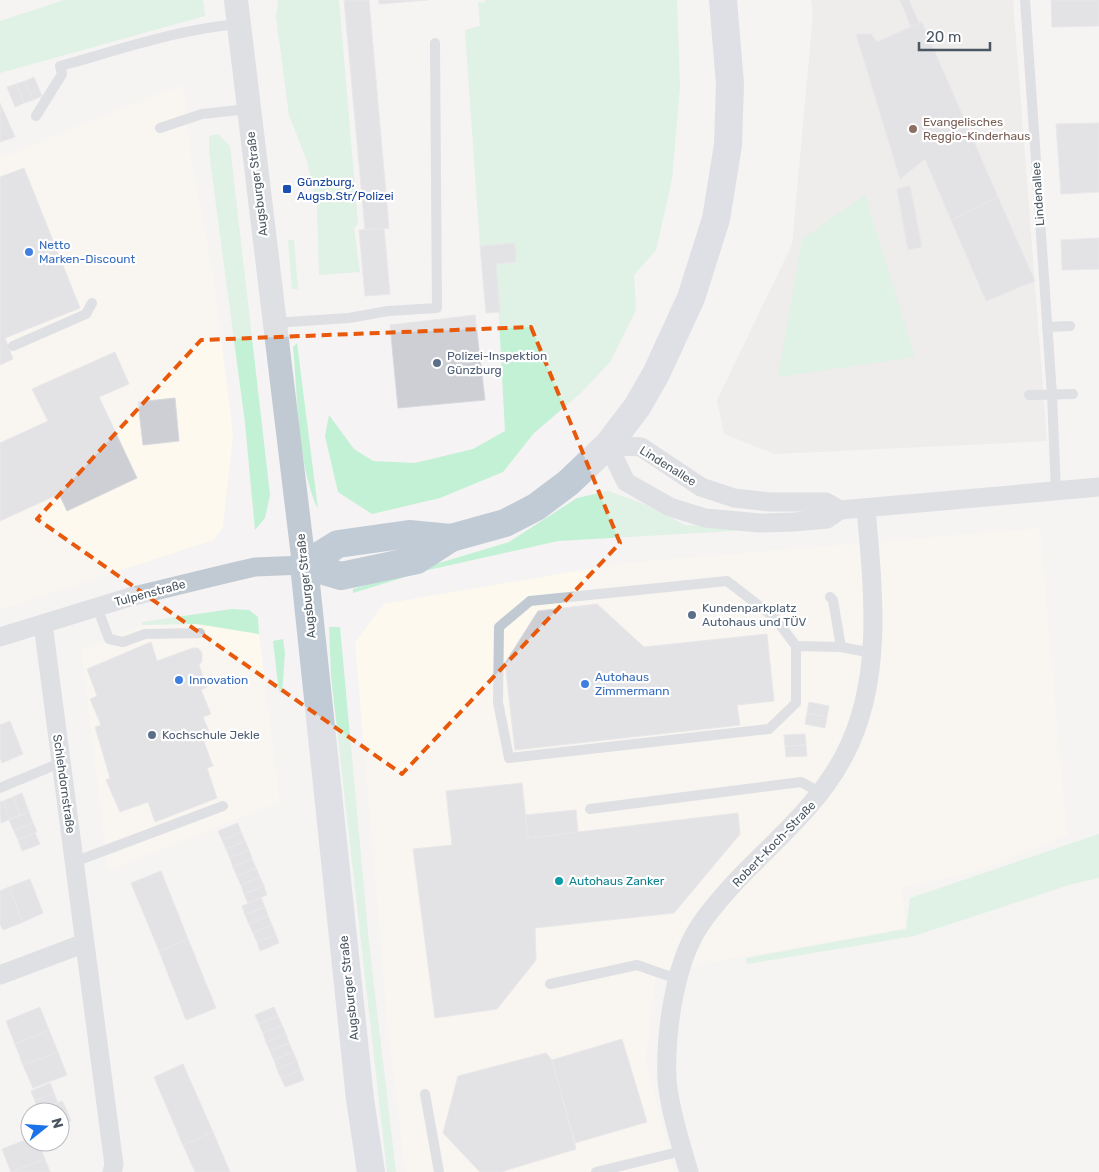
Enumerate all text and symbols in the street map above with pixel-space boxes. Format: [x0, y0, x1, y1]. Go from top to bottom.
scale bar [919, 20, 990, 52]
text: 20 m [926, 28, 961, 46]
place label: Evangelisches Reggio-Kinderhaus [923, 115, 1030, 143]
marker: Evangelisches Reggio-Kinderhaus [907, 123, 919, 135]
street label: Augsburger Straße [244, 131, 270, 237]
street label: Lindenallee [1029, 161, 1047, 226]
place label: Günzburg, Augsb.Str/Polizei [297, 175, 394, 203]
marker: Günzburg, Augsb.Str/Polizei [281, 183, 293, 195]
place label: Netto Marken-Discount [39, 238, 136, 266]
marker: Netto Marken-Discount [23, 246, 35, 258]
place label: Polizei-Inspektion Günzburg [447, 349, 547, 377]
marker: Polizei-Inspektion Günzburg [431, 357, 443, 369]
street label: Lindenallee [637, 443, 699, 489]
street label: Augsburger Straße [294, 533, 318, 639]
street label: Tulpenstraße [113, 577, 187, 609]
place label: Kundenparkplatz Autohaus und TÜV [702, 601, 807, 629]
marker: Kundenparkplatz Autohaus und TÜV [686, 609, 698, 621]
place label: Autohaus Zimmermann [595, 670, 670, 698]
place label: Innovation [189, 673, 248, 687]
marker: Innovation [173, 674, 185, 686]
marker: Autohaus Zimmermann [579, 678, 591, 690]
place label: Kochschule Jekle [162, 728, 260, 742]
marker: Kochschule Jekle [146, 729, 158, 741]
street label: Schlehdornstraße [50, 734, 78, 835]
street label: Robert-Koch-Straße [729, 798, 819, 890]
place label: Autohaus Zanker [569, 874, 665, 888]
marker: Autohaus Zanker [553, 875, 565, 887]
street label: Augsburger Straße [337, 935, 361, 1041]
north arrow [20, 1102, 70, 1152]
text: N [47, 1116, 67, 1131]

